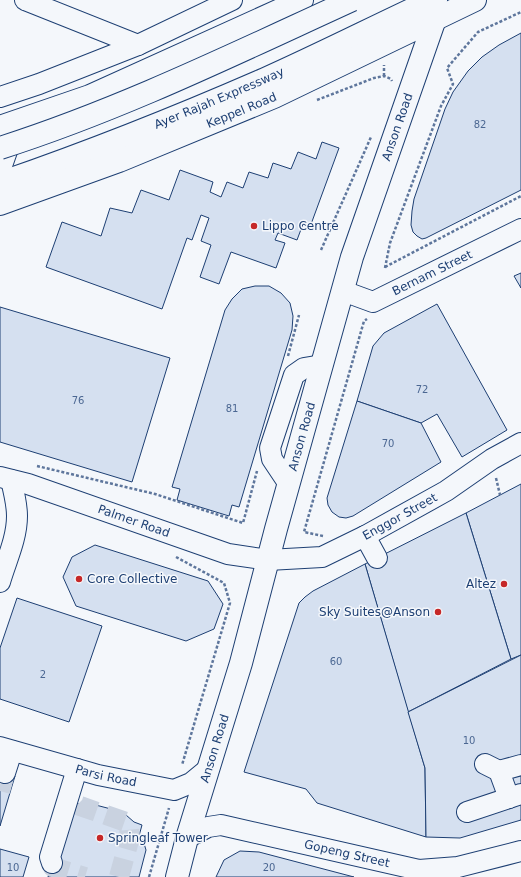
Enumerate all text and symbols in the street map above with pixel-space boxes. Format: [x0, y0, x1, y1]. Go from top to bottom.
street label: Ayer Rajah Expressway [152, 64, 286, 132]
street label: Keppel Road [204, 90, 279, 131]
street label: Anson Road [379, 91, 416, 163]
house number: 82 [474, 119, 486, 130]
place label: Lippo Centre [262, 219, 339, 233]
marker: Lippo Centre [249, 221, 259, 231]
street label: Bernam Street [390, 247, 475, 298]
house number: 72 [416, 384, 428, 395]
house number: 76 [72, 395, 84, 406]
street label: Anson Road [286, 400, 318, 473]
house number: 81 [226, 403, 238, 414]
house number: 70 [382, 438, 394, 449]
street label: Enggor Street [360, 490, 440, 543]
street label: Palmer Road [96, 502, 172, 540]
place label: Core Collective [87, 572, 177, 586]
marker: Core Collective [74, 574, 84, 584]
place label: Altez [466, 577, 496, 591]
marker: Altez [499, 579, 509, 589]
place label: Sky Suites@Anson [319, 605, 430, 619]
marker: Sky Suites@Anson [433, 607, 443, 617]
house number: 60 [330, 656, 342, 667]
house number: 2 [40, 669, 46, 680]
street label: Anson Road [197, 712, 232, 784]
house number: 10 [463, 735, 475, 746]
street label: Parsi Road [74, 762, 138, 789]
place label: Springleaf Tower [108, 831, 208, 845]
marker: Springleaf Tower [95, 833, 105, 843]
street label: Gopeng Street [303, 837, 391, 870]
house number: 10 [7, 862, 19, 873]
house number: 20 [263, 862, 275, 873]

